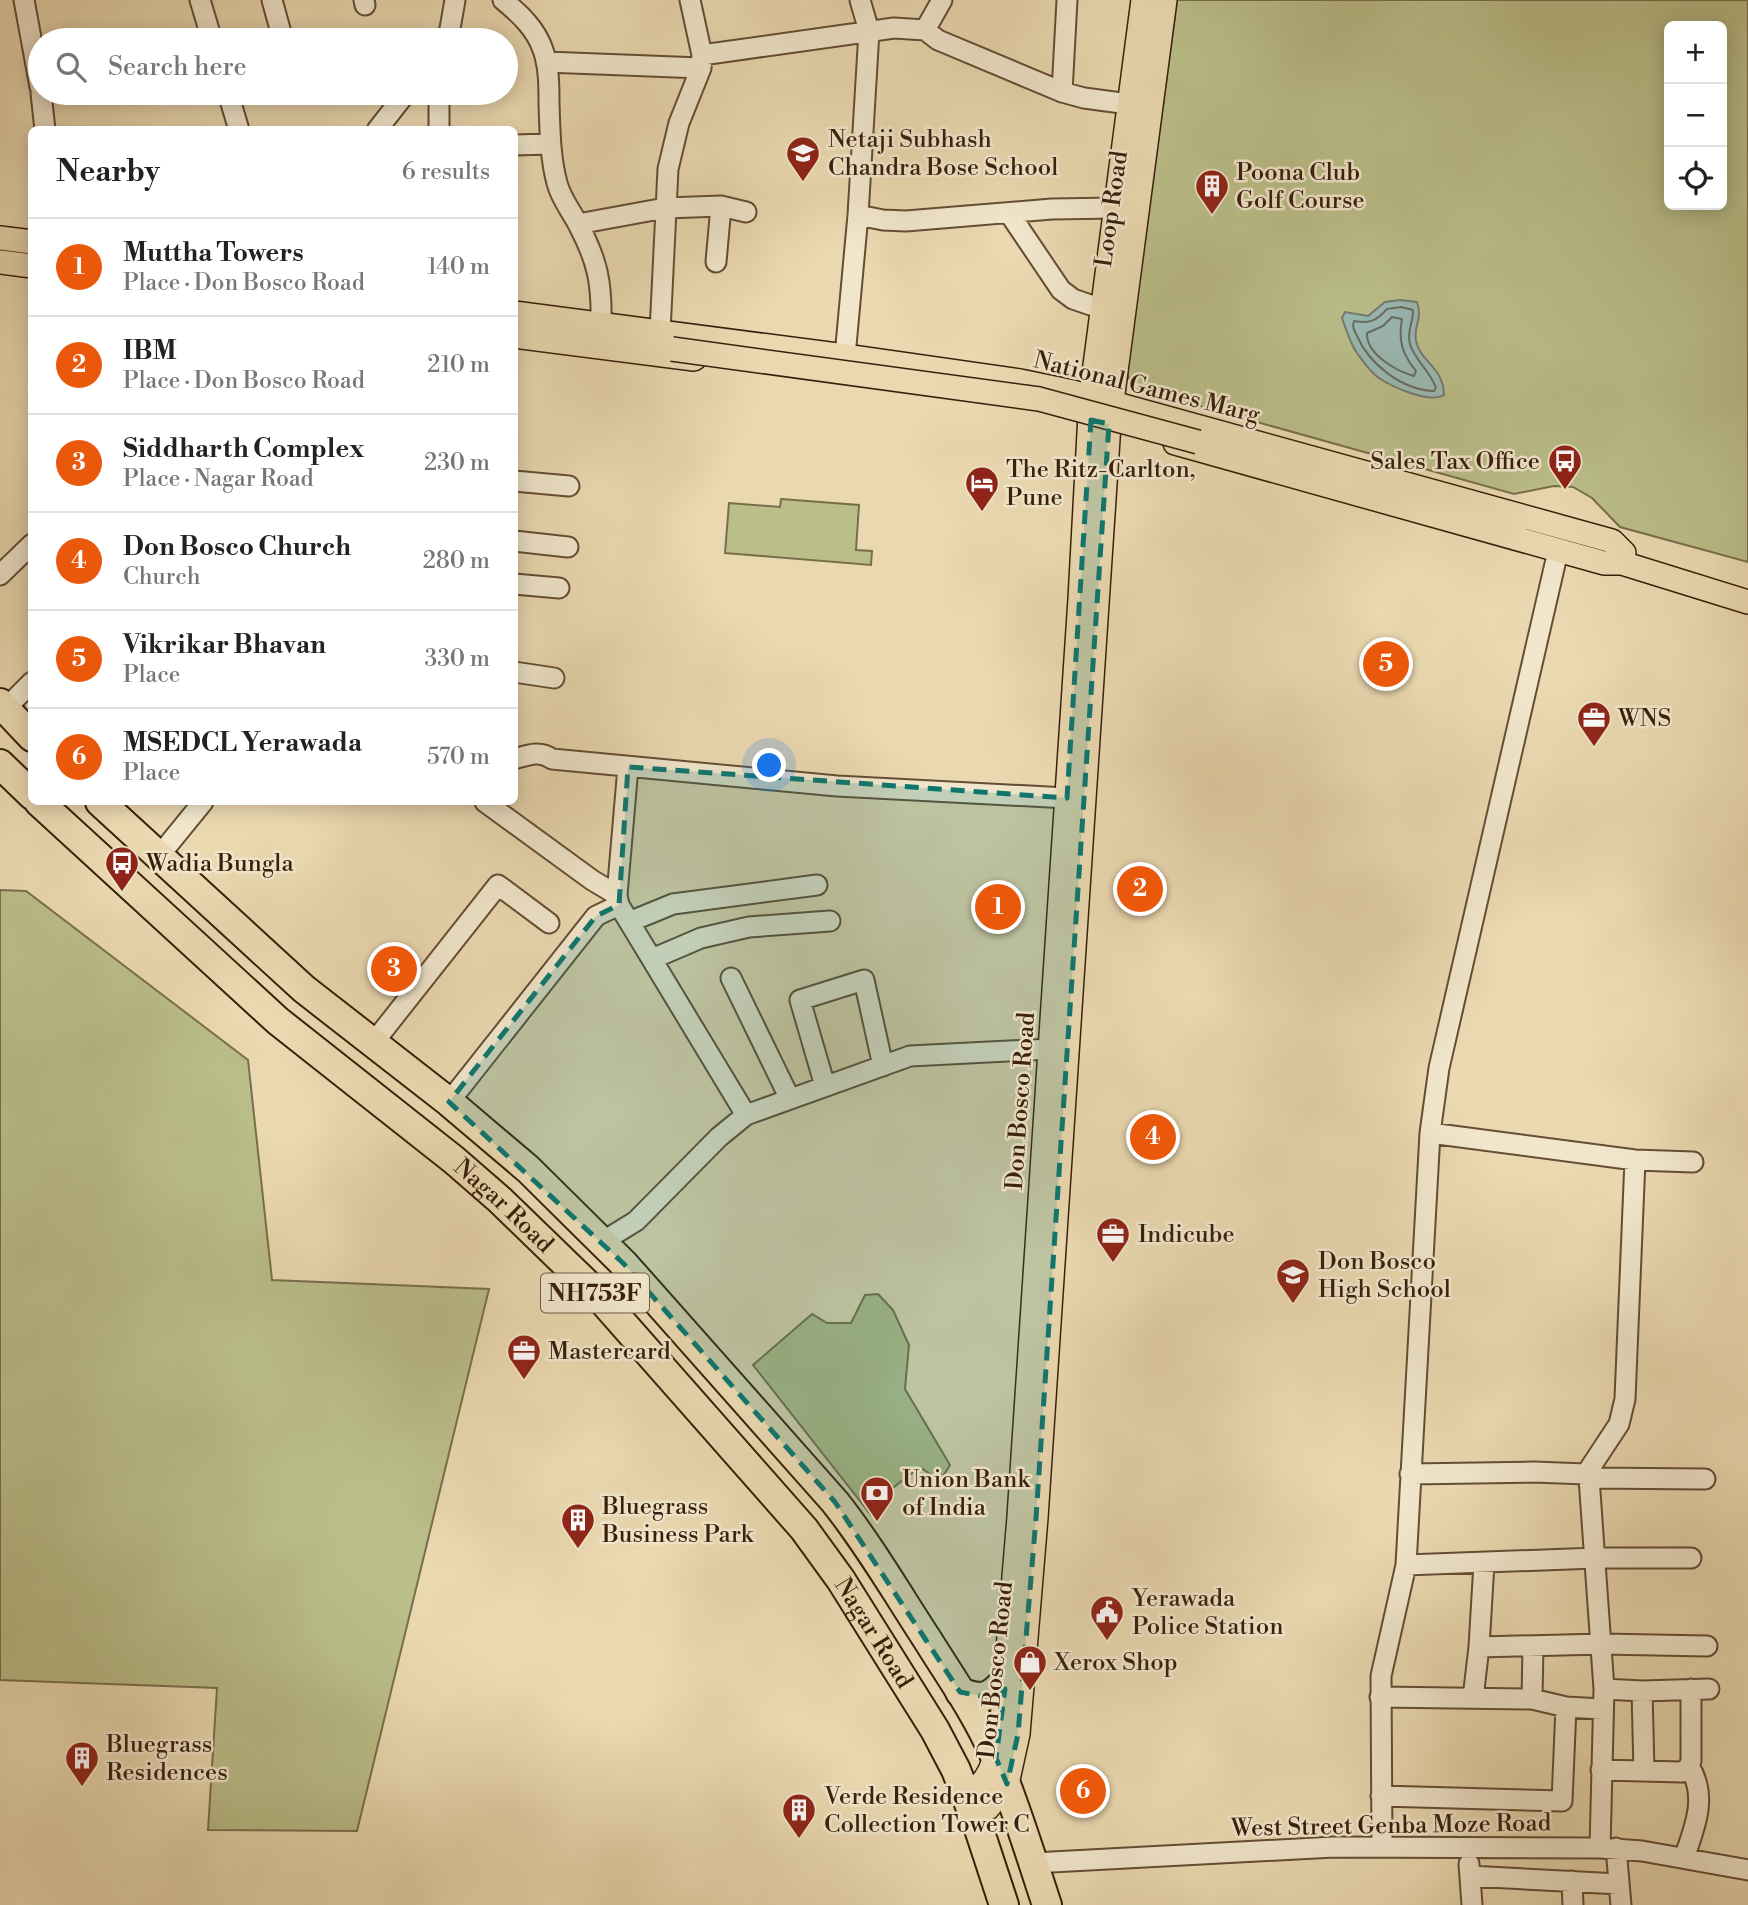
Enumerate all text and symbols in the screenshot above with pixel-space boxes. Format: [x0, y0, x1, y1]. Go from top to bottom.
map controls [1664, 21, 1727, 210]
button: + [1664, 21, 1727, 84]
search box [28, 28, 518, 105]
icon: search [52, 48, 90, 86]
text: Search here [108, 51, 247, 83]
button: − [1664, 84, 1727, 147]
place label: Netaji Subhash Chandra Bose School [828, 125, 1058, 183]
school or university icon: Netaji Subhash Chandra Bose School [784, 134, 822, 183]
button: locate [1664, 147, 1727, 210]
street label: Loop Road [1089, 149, 1135, 269]
text: Nearby [56, 153, 160, 191]
text: 6 results [402, 158, 490, 186]
place label: Poona Club Golf Course [1236, 158, 1365, 216]
building icon: Poona Club Golf Course [1193, 167, 1231, 216]
text: Muttha Towers [123, 237, 304, 269]
text: 1 [73, 253, 85, 281]
text: 140 m [427, 253, 490, 281]
text: Place · Don Bosco Road [123, 269, 365, 297]
text: IBM [123, 335, 177, 367]
street label: National Games Marg [1030, 345, 1264, 431]
text: 2 [72, 351, 86, 379]
text: 210 m [427, 351, 490, 379]
text: Place · Don Bosco Road [123, 367, 365, 395]
text: Siddharth Complex [123, 433, 364, 465]
bus stop icon: Sales Tax Office [1546, 442, 1584, 491]
place label: Sales Tax Office [1370, 447, 1540, 477]
text: 3 [72, 449, 86, 477]
text: 230 m [424, 449, 490, 477]
place label: The Ritz-Carlton, Pune [1006, 455, 1195, 513]
hotel icon: The Ritz-Carlton, Pune [963, 464, 1001, 513]
text: Place · Nagar Road [123, 465, 314, 493]
text: Don Bosco Church [123, 531, 351, 563]
text: 4 [71, 547, 87, 575]
text: 280 m [423, 547, 490, 575]
text: Church [123, 563, 200, 591]
text: Vikrikar Bhavan [123, 629, 326, 661]
pin: 5 [1363, 638, 1409, 690]
text: 5 [72, 645, 86, 673]
text: 330 m [424, 645, 490, 673]
text: Place [123, 661, 180, 689]
office icon: WNS [1575, 699, 1613, 748]
place label: WNS [1617, 704, 1671, 734]
text: MSEDCL Yerawada [123, 727, 362, 759]
text: 6 [72, 743, 86, 771]
text: 570 m [427, 743, 490, 771]
your location [752, 748, 786, 782]
text: Place [123, 759, 180, 787]
bus stop icon: Wadia Bungla [103, 844, 141, 893]
place label: Wadia Bungla [145, 849, 294, 879]
pin: 2 [1117, 863, 1163, 915]
pin: 1 [975, 881, 1021, 933]
pin: 3 [371, 943, 417, 995]
street label: Don Bosco Road [1000, 1011, 1042, 1191]
pin: 4 [1130, 1111, 1176, 1163]
street label: Nagar Road [447, 1153, 560, 1260]
office icon: Indicube [1094, 1215, 1132, 1264]
place label: Indicube [1138, 1220, 1235, 1250]
place label: Don Bosco High School [1318, 1247, 1451, 1305]
school or university icon: Don Bosco High School [1274, 1256, 1312, 1305]
road number: NH753F [541, 1274, 649, 1312]
office icon: Mastercard [505, 1332, 543, 1381]
place label: Mastercard [548, 1337, 671, 1367]
place label: Union Bank of India [902, 1465, 1031, 1523]
bank icon: Union Bank of India [858, 1474, 896, 1523]
place label: Bluegrass Business Park [601, 1492, 755, 1550]
building icon: Bluegrass Business Park [559, 1501, 597, 1550]
street label: Nagar Road [827, 1572, 919, 1695]
street label: Don Bosco Road [972, 1579, 1020, 1760]
place label: Yerawada Police Station [1130, 1584, 1284, 1642]
public building icon: Yerawada Police Station [1088, 1593, 1126, 1642]
shop icon: Xerox Shop [1011, 1643, 1049, 1692]
place label: Xerox Shop [1053, 1648, 1178, 1678]
place label: Bluegrass Residences [105, 1730, 228, 1788]
building icon: Bluegrass Residences [63, 1739, 101, 1788]
pin: 6 [1060, 1765, 1106, 1817]
place label: Verde Residence Collection Tower C [823, 1782, 1030, 1840]
building icon: Verde Residence Collection Tower C [780, 1791, 818, 1840]
street label: West Street Genba Moze Road [1230, 1808, 1552, 1844]

